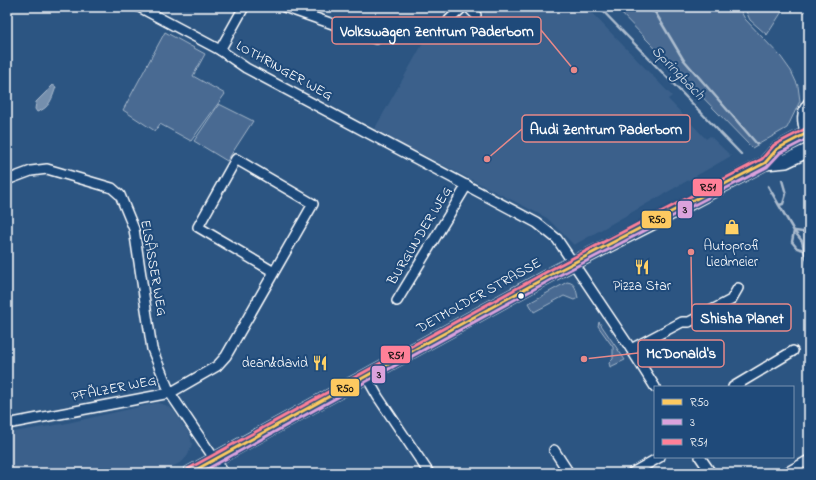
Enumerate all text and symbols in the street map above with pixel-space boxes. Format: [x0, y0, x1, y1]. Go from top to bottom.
callout: Volkswagen Zentrum Paderborn [332, 17, 541, 44]
text: Volkswagen Zentrum Paderborn [339, 21, 534, 45]
street label: LOTHRINGER WEG [232, 36, 336, 106]
water label: Springbach [646, 41, 710, 107]
callout: Audi Zentrum Paderborn [522, 115, 690, 142]
text: Audi Zentrum Paderborn [530, 119, 683, 141]
line badge: R51 [692, 178, 723, 197]
text: R51 [699, 180, 716, 196]
street label: BURGUNDER WEG [382, 183, 458, 290]
line badge: 3 [677, 200, 693, 219]
text: 3 [682, 202, 688, 218]
line badge: R50 [641, 210, 672, 229]
text: R50 [647, 212, 666, 228]
street label: ELSÄSSER WEG [134, 218, 172, 318]
shop icon: Autoprofi Liedmeier [723, 218, 741, 236]
place label: Autoprofi Liedmeier [704, 236, 760, 273]
street label: DETMOLDER STRASSE [412, 253, 545, 339]
restaurant icon: Pizza Star [633, 258, 651, 276]
place label: Pizza Star [613, 276, 672, 297]
unlabelled marker [516, 291, 526, 301]
callout: Shisha Planet [692, 304, 791, 331]
text: Shisha Planet [700, 308, 785, 330]
callout: McDonald's [638, 340, 724, 367]
text: McDonald's [646, 343, 716, 365]
line badge: R51 [380, 345, 411, 364]
text: R51 [387, 348, 404, 364]
place label: dean&david [242, 353, 308, 374]
restaurant icon: dean&david [311, 354, 329, 372]
line badge: 3 [371, 365, 386, 384]
text: 3 [376, 367, 382, 383]
street label: PFÄLZER WEG [70, 370, 158, 408]
line badge: R50 [330, 378, 360, 397]
text: R50 [335, 381, 354, 397]
legend [654, 386, 794, 458]
text: R50 [690, 394, 709, 412]
text: 3 [690, 414, 695, 432]
text: R51 [690, 434, 708, 452]

